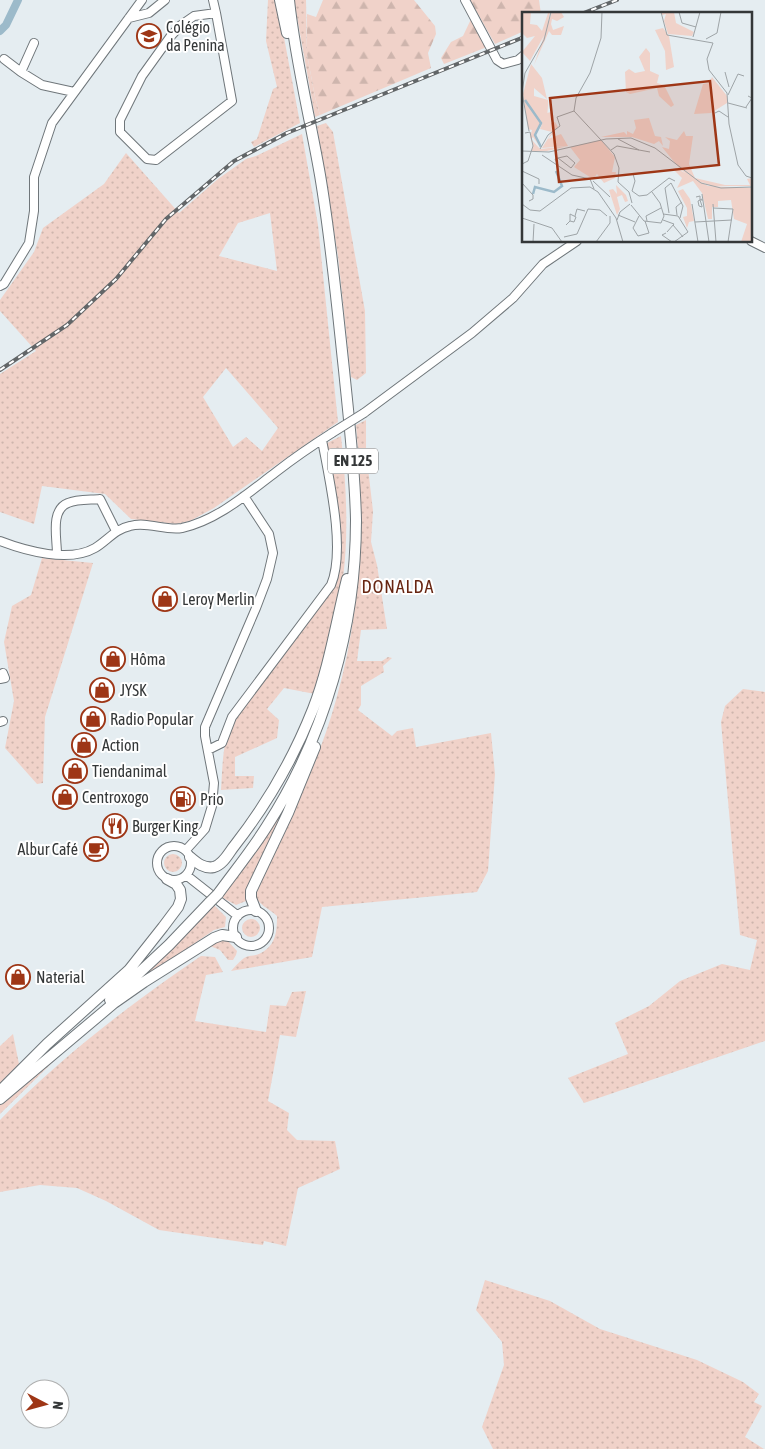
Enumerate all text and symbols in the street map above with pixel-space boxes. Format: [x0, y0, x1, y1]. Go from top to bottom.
inset map [522, 12, 752, 242]
place label: Colégio da Penina [166, 18, 225, 54]
school or university icon: Colégio da Penina [136, 23, 162, 49]
road number: EN 125 [328, 448, 378, 474]
district label: DONALDA [362, 576, 434, 597]
shop icon: Leroy Merlin [152, 586, 178, 612]
place label: Leroy Merlin [182, 590, 255, 609]
shop icon: Hôma [100, 646, 126, 672]
place label: Hôma [130, 650, 166, 668]
shop icon: JYSK [89, 677, 115, 703]
place label: JYSK [120, 681, 147, 699]
shop icon: Radio Popular [80, 706, 106, 732]
place label: Radio Popular [110, 710, 194, 729]
shop icon: Action [71, 732, 97, 758]
place label: Action [102, 736, 139, 754]
shop icon: Tiendanimal [62, 758, 88, 784]
place label: Tiendanimal [92, 762, 168, 780]
shop icon: Centroxogo [52, 784, 78, 810]
fuel station icon: Prio [170, 786, 196, 812]
place label: Centroxogo [82, 788, 149, 807]
place label: Prio [200, 790, 224, 808]
restaurant icon: Burger King [102, 813, 128, 839]
place label: Burger King [132, 817, 199, 836]
cafe icon: Albur Café [83, 836, 109, 862]
place label: Albur Café [17, 840, 78, 858]
shop icon: Naterial [5, 964, 31, 990]
place label: Naterial [36, 968, 85, 986]
north arrow [20, 1379, 70, 1429]
text: N [50, 1400, 66, 1410]

